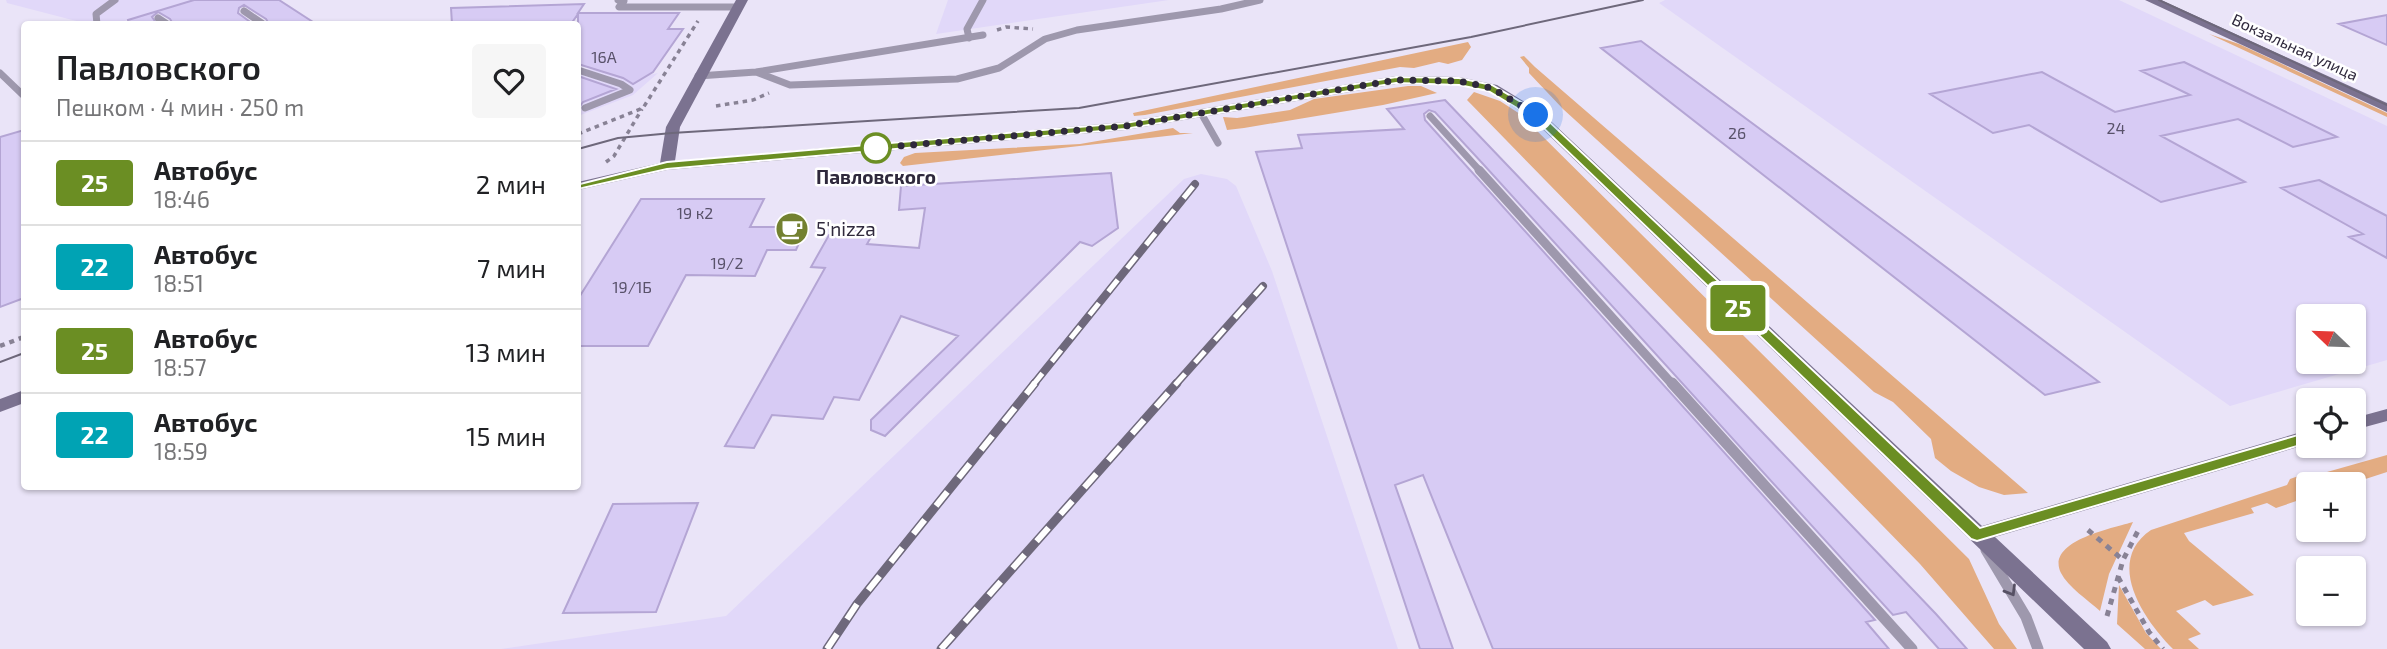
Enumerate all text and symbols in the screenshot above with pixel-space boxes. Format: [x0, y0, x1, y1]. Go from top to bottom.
street label: Вокзальная улица [2229, 9, 2361, 85]
button: heart [472, 44, 546, 118]
text: Павловского [56, 47, 261, 87]
house number: 16А [591, 47, 617, 66]
text: Пешком · 4 мин · 250 m [56, 93, 304, 121]
your location [1518, 97, 1553, 132]
house number: 24 [2107, 118, 2126, 137]
house number: 26 [1728, 123, 1746, 142]
marker: Павловского [861, 133, 891, 163]
text: Автобус [154, 154, 257, 185]
place label: Павловского [816, 165, 936, 188]
text: 25 [81, 168, 108, 197]
text: 2 мин [476, 168, 546, 199]
text: 18:46 [154, 185, 210, 213]
house number: 19 к2 [677, 203, 713, 222]
cafe icon: 5'nizza [773, 210, 811, 248]
place label: 5'nizza [816, 217, 876, 240]
text: Автобус [154, 238, 257, 269]
text: 22 [81, 252, 108, 281]
text: 7 мин [477, 252, 546, 283]
house number: 19/2 [711, 253, 743, 272]
text: 18:51 [154, 269, 204, 297]
house number: 19/1Б [612, 277, 652, 296]
line badge: 25 [1706, 285, 1770, 331]
text: 25 [1724, 293, 1752, 322]
north arrow [2296, 304, 2366, 374]
map controls [2296, 304, 2366, 626]
text: Автобус [154, 322, 257, 353]
text: 25 [81, 336, 108, 365]
text: 13 мин [466, 336, 546, 367]
text: 18:57 [154, 353, 207, 381]
button: locate [2296, 388, 2366, 458]
text: Автобус [154, 406, 257, 437]
text: 22 [81, 420, 108, 449]
text: 15 мин [466, 420, 546, 451]
text: 18:59 [154, 437, 208, 465]
button: + [2296, 472, 2366, 542]
button: − [2296, 556, 2366, 626]
one-way arrow [2002, 583, 2015, 596]

